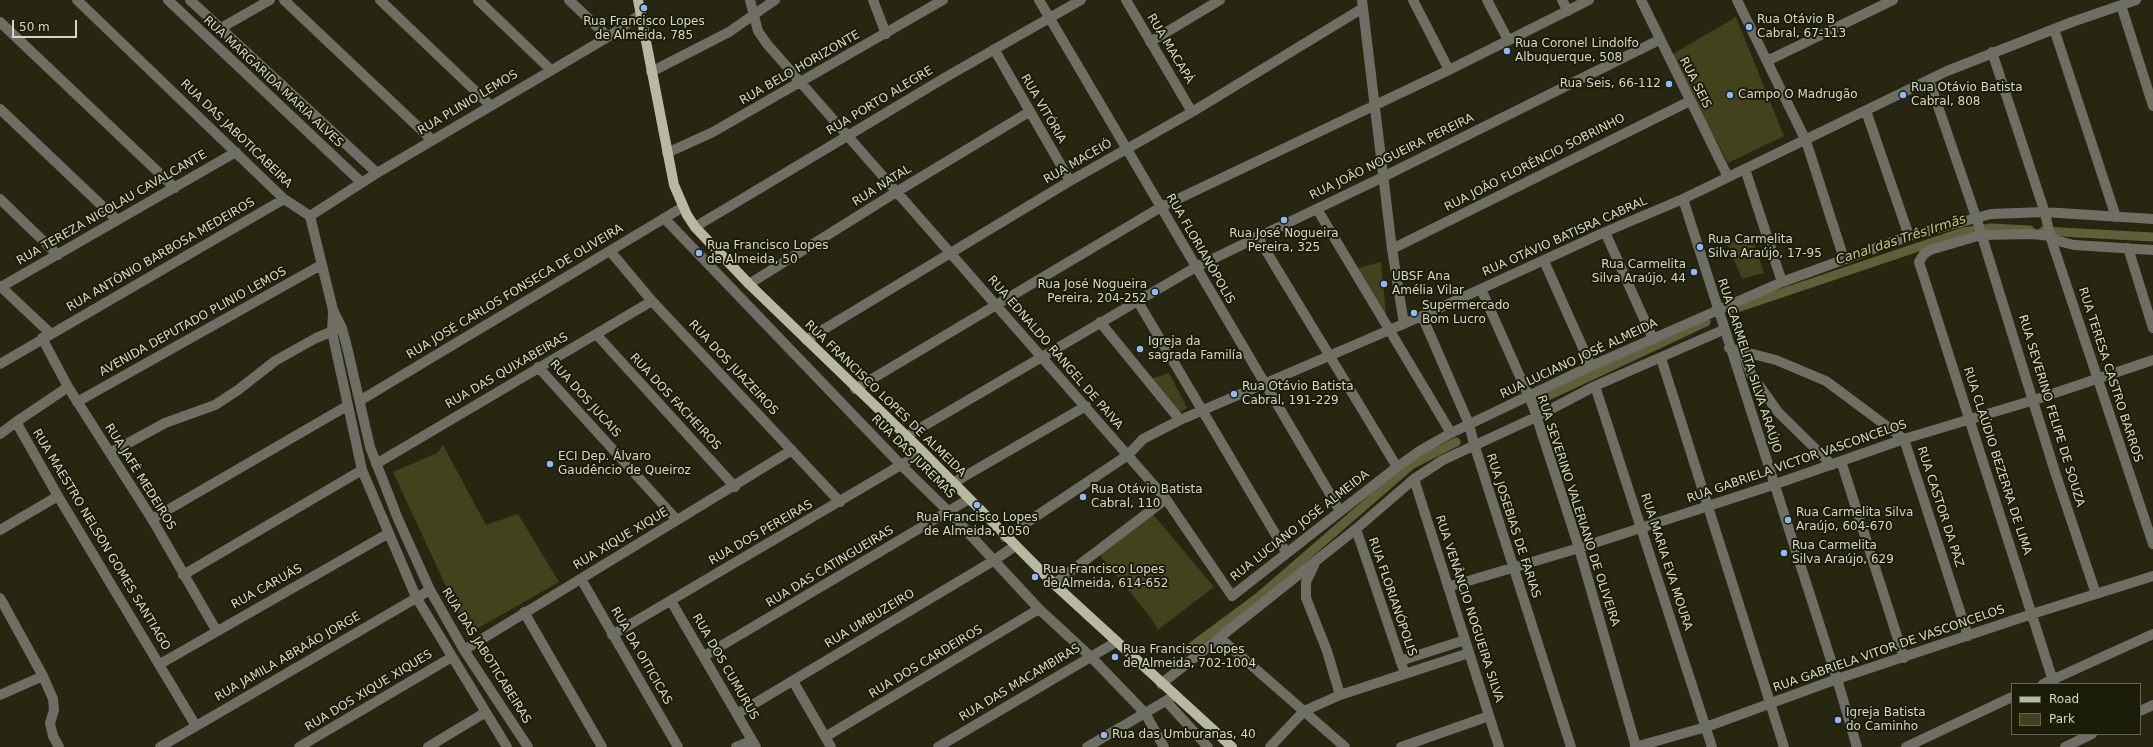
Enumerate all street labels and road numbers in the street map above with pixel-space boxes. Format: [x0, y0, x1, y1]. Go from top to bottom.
street label: RUA MACAPÁ [1144, 12, 1196, 86]
street label: RUA MARGARIDA MARIA ALVES [200, 13, 346, 151]
street label: RUA BELO HORIZONTE [737, 28, 863, 108]
street label: RUA SEIS [1676, 55, 1714, 111]
street label: RUA PORTO ALEGRE [824, 64, 936, 138]
street label: RUA PLINIO LEMOS [415, 67, 521, 139]
street label: RUA VITÓRIA [1017, 72, 1069, 146]
street label: RUA DAS JABOTICABEIRA [177, 77, 295, 191]
street label: RUA JOÃO NOGUEIRA PEREIRA [1307, 111, 1477, 203]
street label: RUA JOÃO FLORÊNCIO SOBRINHO [1442, 111, 1628, 215]
street label: RUA MACEIÓ [1041, 137, 1115, 187]
street label: RUA TEREZA NICOLAU CAVALCANTE [14, 148, 210, 268]
street label: RUA NATAL [850, 162, 914, 210]
street label: RUA FLORIANÓPOLIS [1163, 191, 1237, 307]
street label: RUA OTÁVIO BATISRA CABRAL [1480, 194, 1650, 280]
street label: RUA ANTÔNIO BARBOSA MEDEIROS [64, 195, 258, 315]
street label: RUA JOSÉ CARLOS FONSECA DE OLIVEIRA [404, 221, 626, 363]
street label: AVENIDA DEPUTADO PLINIO LEMOS [97, 264, 289, 380]
street label: RUA EDNALDO RANGEL DE PAIVA [984, 273, 1126, 433]
street label: RUA CARMELITA SILVA ARAÚJO [1714, 277, 1784, 455]
street label: RUA TERESA CASTRO BARROS [2075, 286, 2145, 464]
street label: RUA SEVERINO FELIPE DE SOUZA [2015, 313, 2087, 509]
street label: RUA LUCIANO JOSÉ ALMEIDA [1498, 316, 1660, 402]
street label: RUA DOS JUAZEIROS [685, 318, 781, 418]
street label: RUA FRANCISCO LOPES DE ALMEIDA [801, 318, 969, 480]
street label: RUA DAS QUIXABEIRAS [443, 330, 571, 412]
street label: RUA DOS FACHEIROS [626, 351, 724, 453]
street label: RUA DOS JUCAIS [546, 357, 624, 441]
street label: RUA CLAÚDIO BEZERRA DE LIMA [1960, 365, 2034, 557]
street label: RUA SEVERINO VALERIANO DE OLIVEIRA [1534, 394, 1622, 628]
street label: RUA DAS JUREMAS [868, 412, 958, 502]
street label: RUA GABRIELA VICTOR VASCONCELOS [1685, 417, 1909, 507]
street label: RUA JAFÉ MEDEIROS [101, 421, 179, 533]
street label: RUA MAESTRO NELSON GOMES SANTIAGO [29, 427, 173, 653]
street label: RUA CASTOR DA PAZ [1914, 445, 1966, 569]
street label: RUA JOSEBIAS DE FARIAS [1483, 452, 1543, 600]
street label: RUA LUCIANO JOSÉ ALMEIDA [1228, 467, 1372, 585]
street label: RUA MARIA EVA MOURA [1637, 492, 1695, 632]
street label: RUA DOS PEREIRAS [707, 497, 815, 569]
street label: RUA XIQUE XIQUE [571, 505, 671, 573]
street label: RUA VENÂNCIO NOGUEIRA SILVA [1432, 514, 1506, 704]
street label: RUA DAS CATINGUEIRAS [764, 523, 896, 611]
street label: RUA FLORIANÓPOLIS [1365, 536, 1419, 658]
street label: RUA CARUÁS [229, 562, 305, 612]
street label: RUA DAS JABOTICABEIRAS [438, 585, 534, 727]
street label: RUA UMBUZEIRO [822, 587, 918, 651]
street label: RUA GABRIELA VITOR DE VASCONCELOS [1771, 602, 2007, 696]
street label: RUA DA OITICICAS [607, 605, 675, 707]
street label: RUA JAMILA ABRAÃO JORGE [213, 609, 363, 705]
street label: RUA DOS CUMURUS [689, 611, 761, 723]
street label: RUA DOS CARDEIROS [867, 622, 985, 702]
street label: RUA DAS MACAMBIRAS [957, 641, 1083, 725]
street label: RUA DOS XIQUE XIQUES [303, 647, 435, 735]

